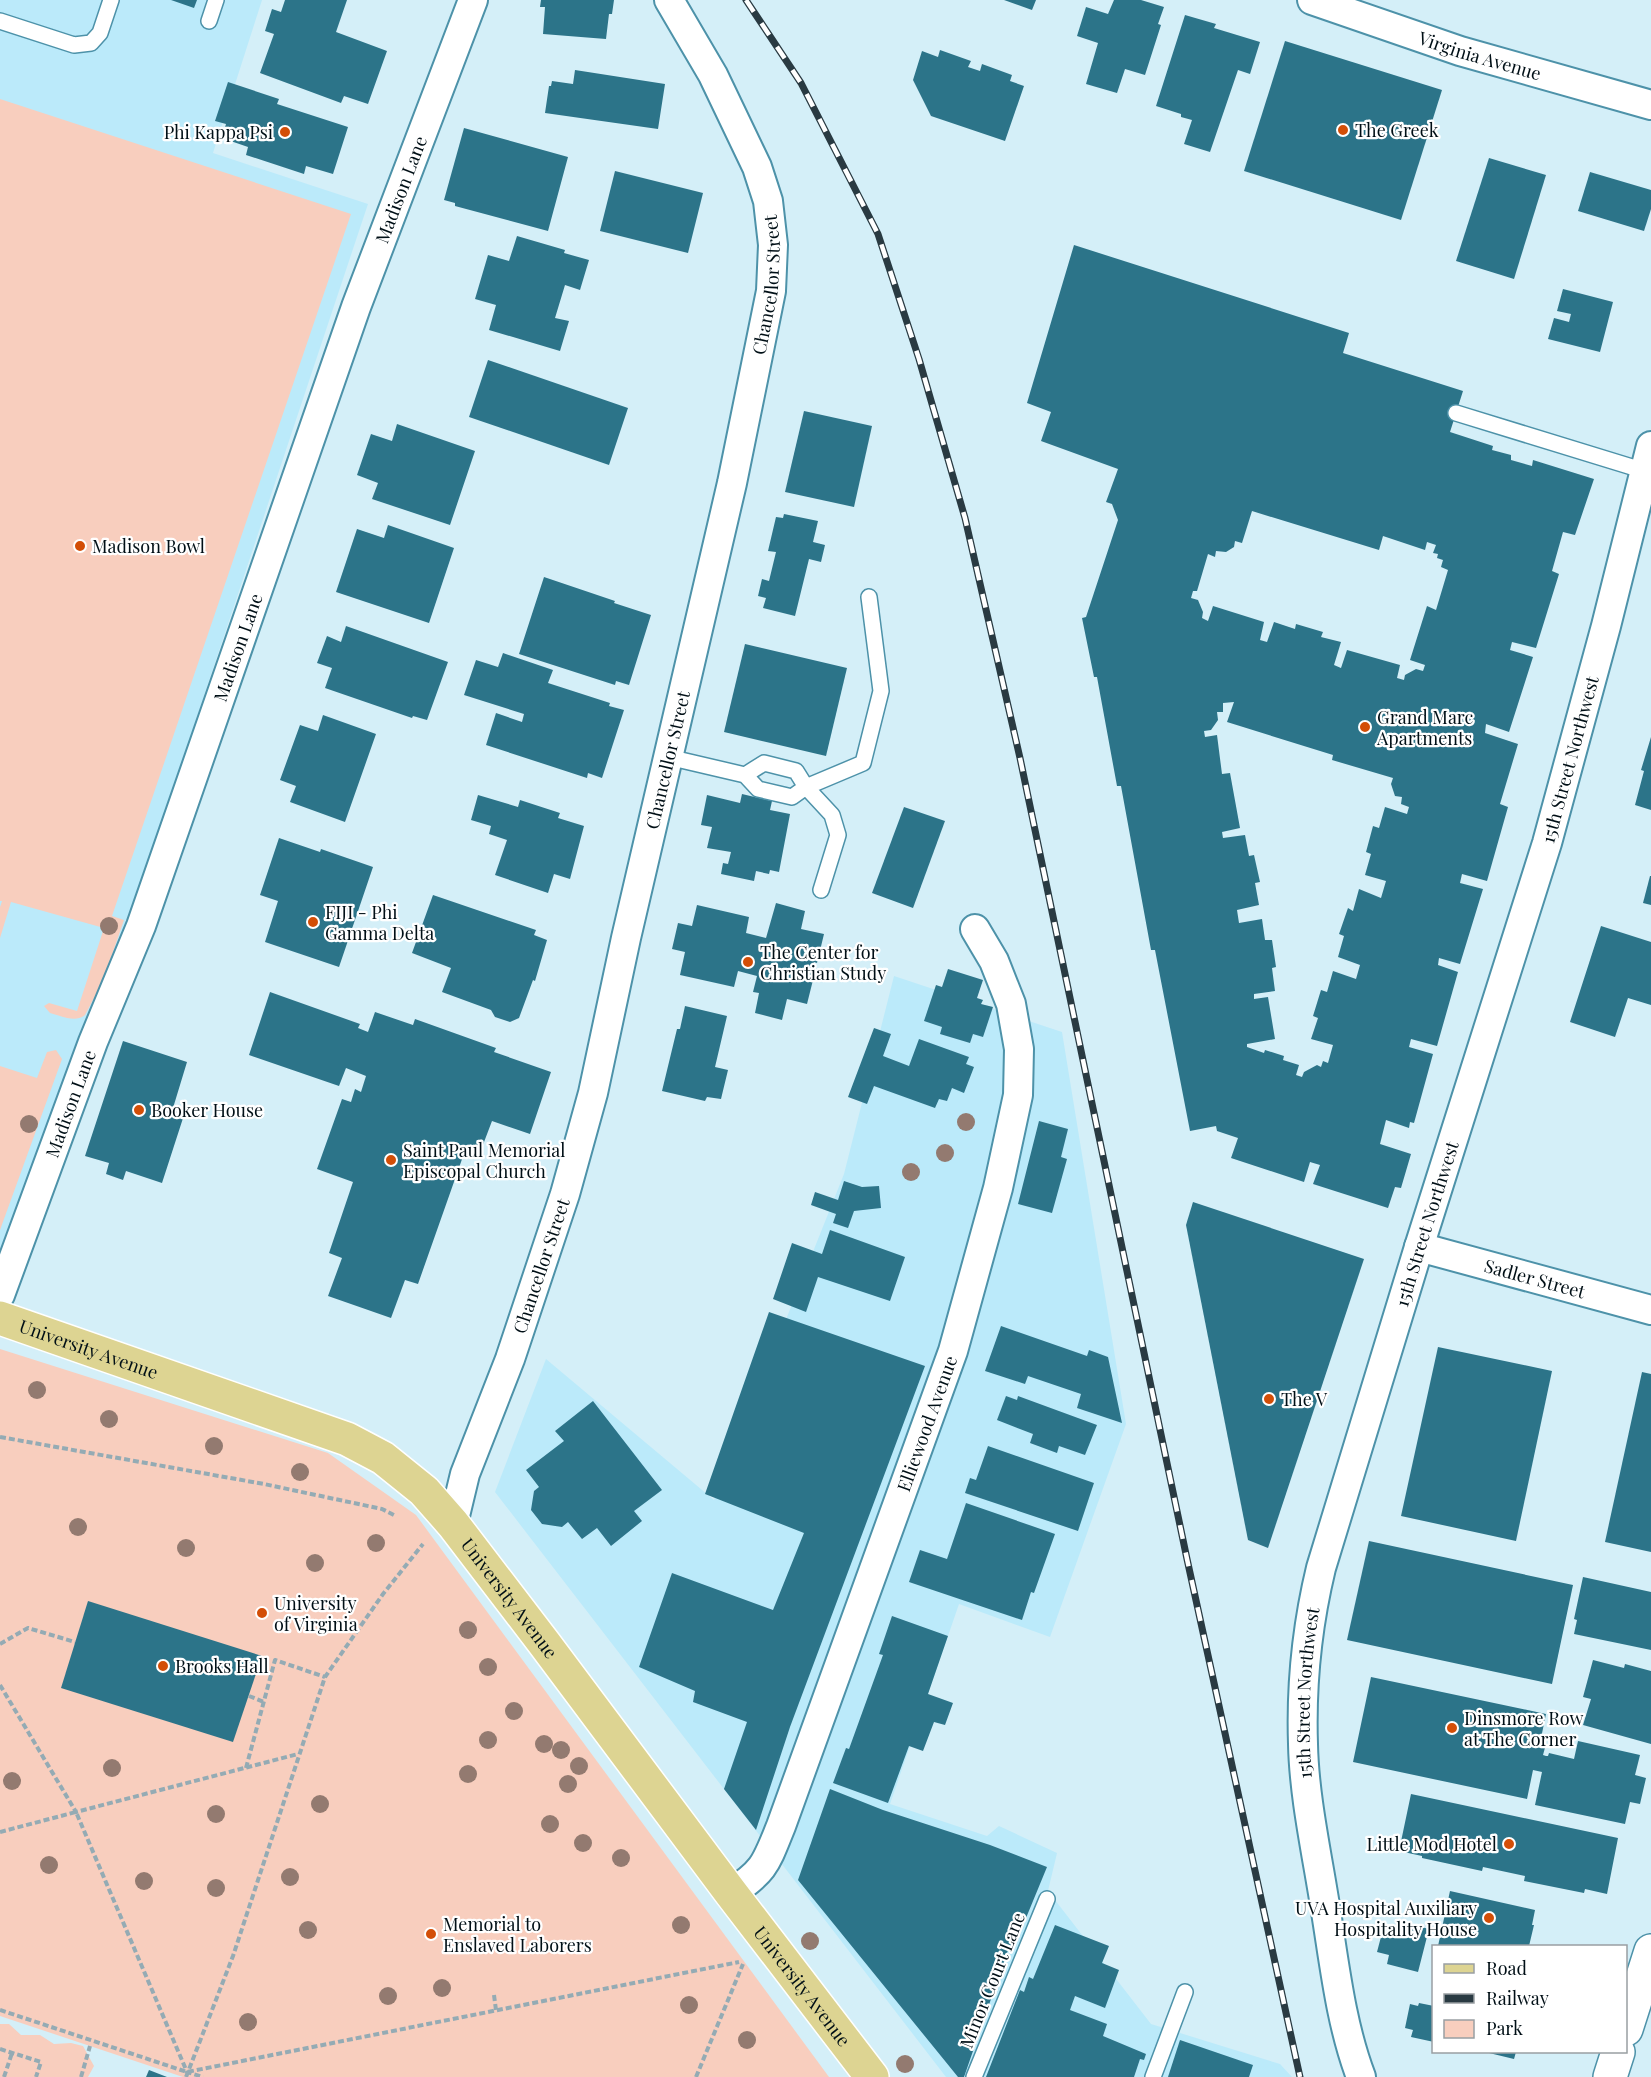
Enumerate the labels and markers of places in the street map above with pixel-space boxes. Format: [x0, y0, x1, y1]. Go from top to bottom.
place label: The Greek [1355, 118, 1439, 142]
place label: Phi Kappa Psi [164, 120, 273, 144]
marker: The Greek [1336, 123, 1350, 137]
marker: Phi Kappa Psi [278, 125, 292, 139]
place label: Madison Bowl [92, 534, 205, 558]
marker: Madison Bowl [73, 539, 87, 553]
place label: Grand Marc Apartments [1376, 705, 1474, 750]
marker: Grand Marc Apartments [1358, 720, 1372, 734]
place label: FIJI - Phi Gamma Delta [325, 900, 434, 945]
marker: FIJI - Phi Gamma Delta [306, 915, 320, 929]
place label: The Center for Christian Study [760, 940, 886, 985]
marker: The Center for Christian Study [741, 955, 755, 969]
place label: Booker House [151, 1098, 263, 1122]
marker: Booker House [132, 1103, 146, 1117]
place label: Saint Paul Memorial Episcopal Church [403, 1138, 565, 1183]
marker: Saint Paul Memorial Episcopal Church [384, 1153, 398, 1167]
place label: The V [1281, 1387, 1328, 1411]
marker: The V [1262, 1392, 1276, 1406]
place label: University of Virginia [274, 1591, 358, 1636]
marker: University of Virginia [255, 1606, 269, 1620]
place label: Brooks Hall [175, 1654, 269, 1678]
marker: Brooks Hall [156, 1659, 170, 1673]
place label: Dinsmore Row at The Corner [1464, 1706, 1584, 1751]
marker: Dinsmore Row at The Corner [1445, 1721, 1459, 1735]
place label: Little Mod Hotel [1367, 1832, 1497, 1856]
marker: Little Mod Hotel [1502, 1837, 1516, 1851]
place label: UVA Hospital Auxiliary Hospitality House [1295, 1896, 1477, 1941]
marker: UVA Hospital Auxiliary Hospitality House [1482, 1911, 1496, 1925]
place label: Memorial to Enslaved Laborers [443, 1912, 592, 1957]
marker: Memorial to Enslaved Laborers [424, 1927, 438, 1941]

